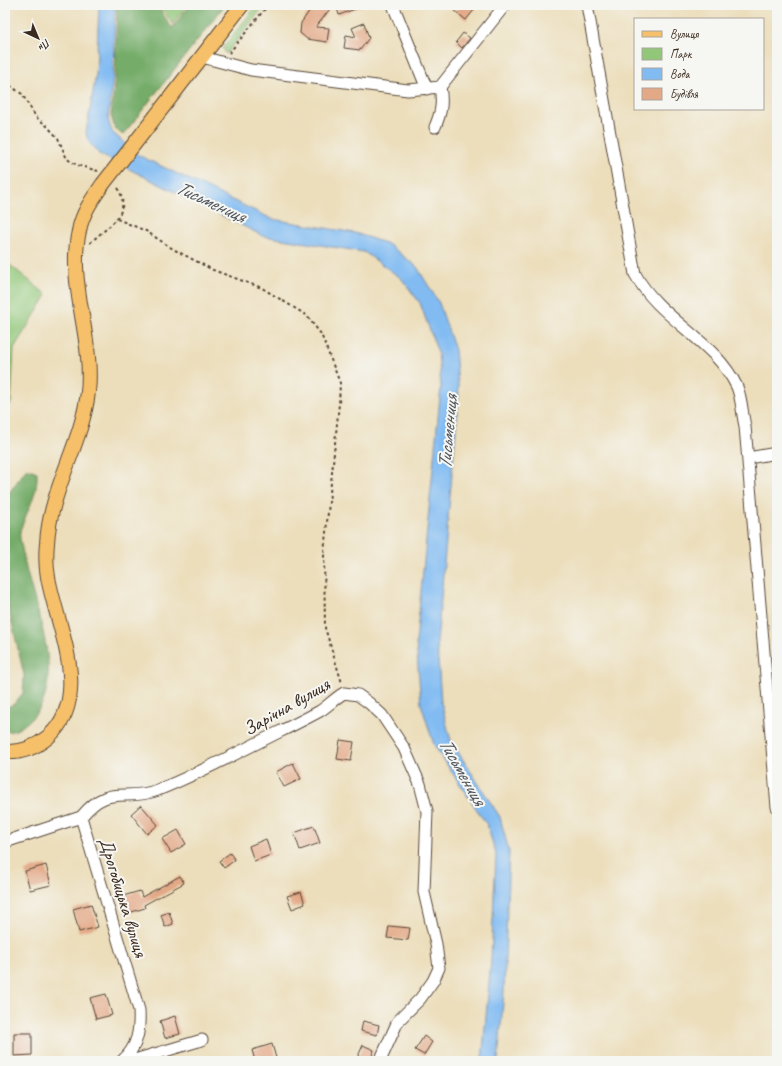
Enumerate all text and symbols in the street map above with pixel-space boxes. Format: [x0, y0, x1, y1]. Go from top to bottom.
north arrow [18, 18, 58, 58]
legend [634, 18, 764, 110]
text: Вулиця [670, 26, 699, 42]
text: Пн [35, 36, 54, 55]
text: Парк [670, 46, 693, 62]
text: Вода [670, 66, 691, 82]
text: Будівля [670, 86, 699, 102]
water label: Тисьмениця [172, 174, 252, 230]
water label: Тисьмениця [432, 391, 463, 470]
street label: Зарічна вулиця [239, 672, 335, 741]
water label: Тисьмениця [433, 733, 493, 812]
street label: Дрогобицька вулиця [93, 835, 153, 961]

